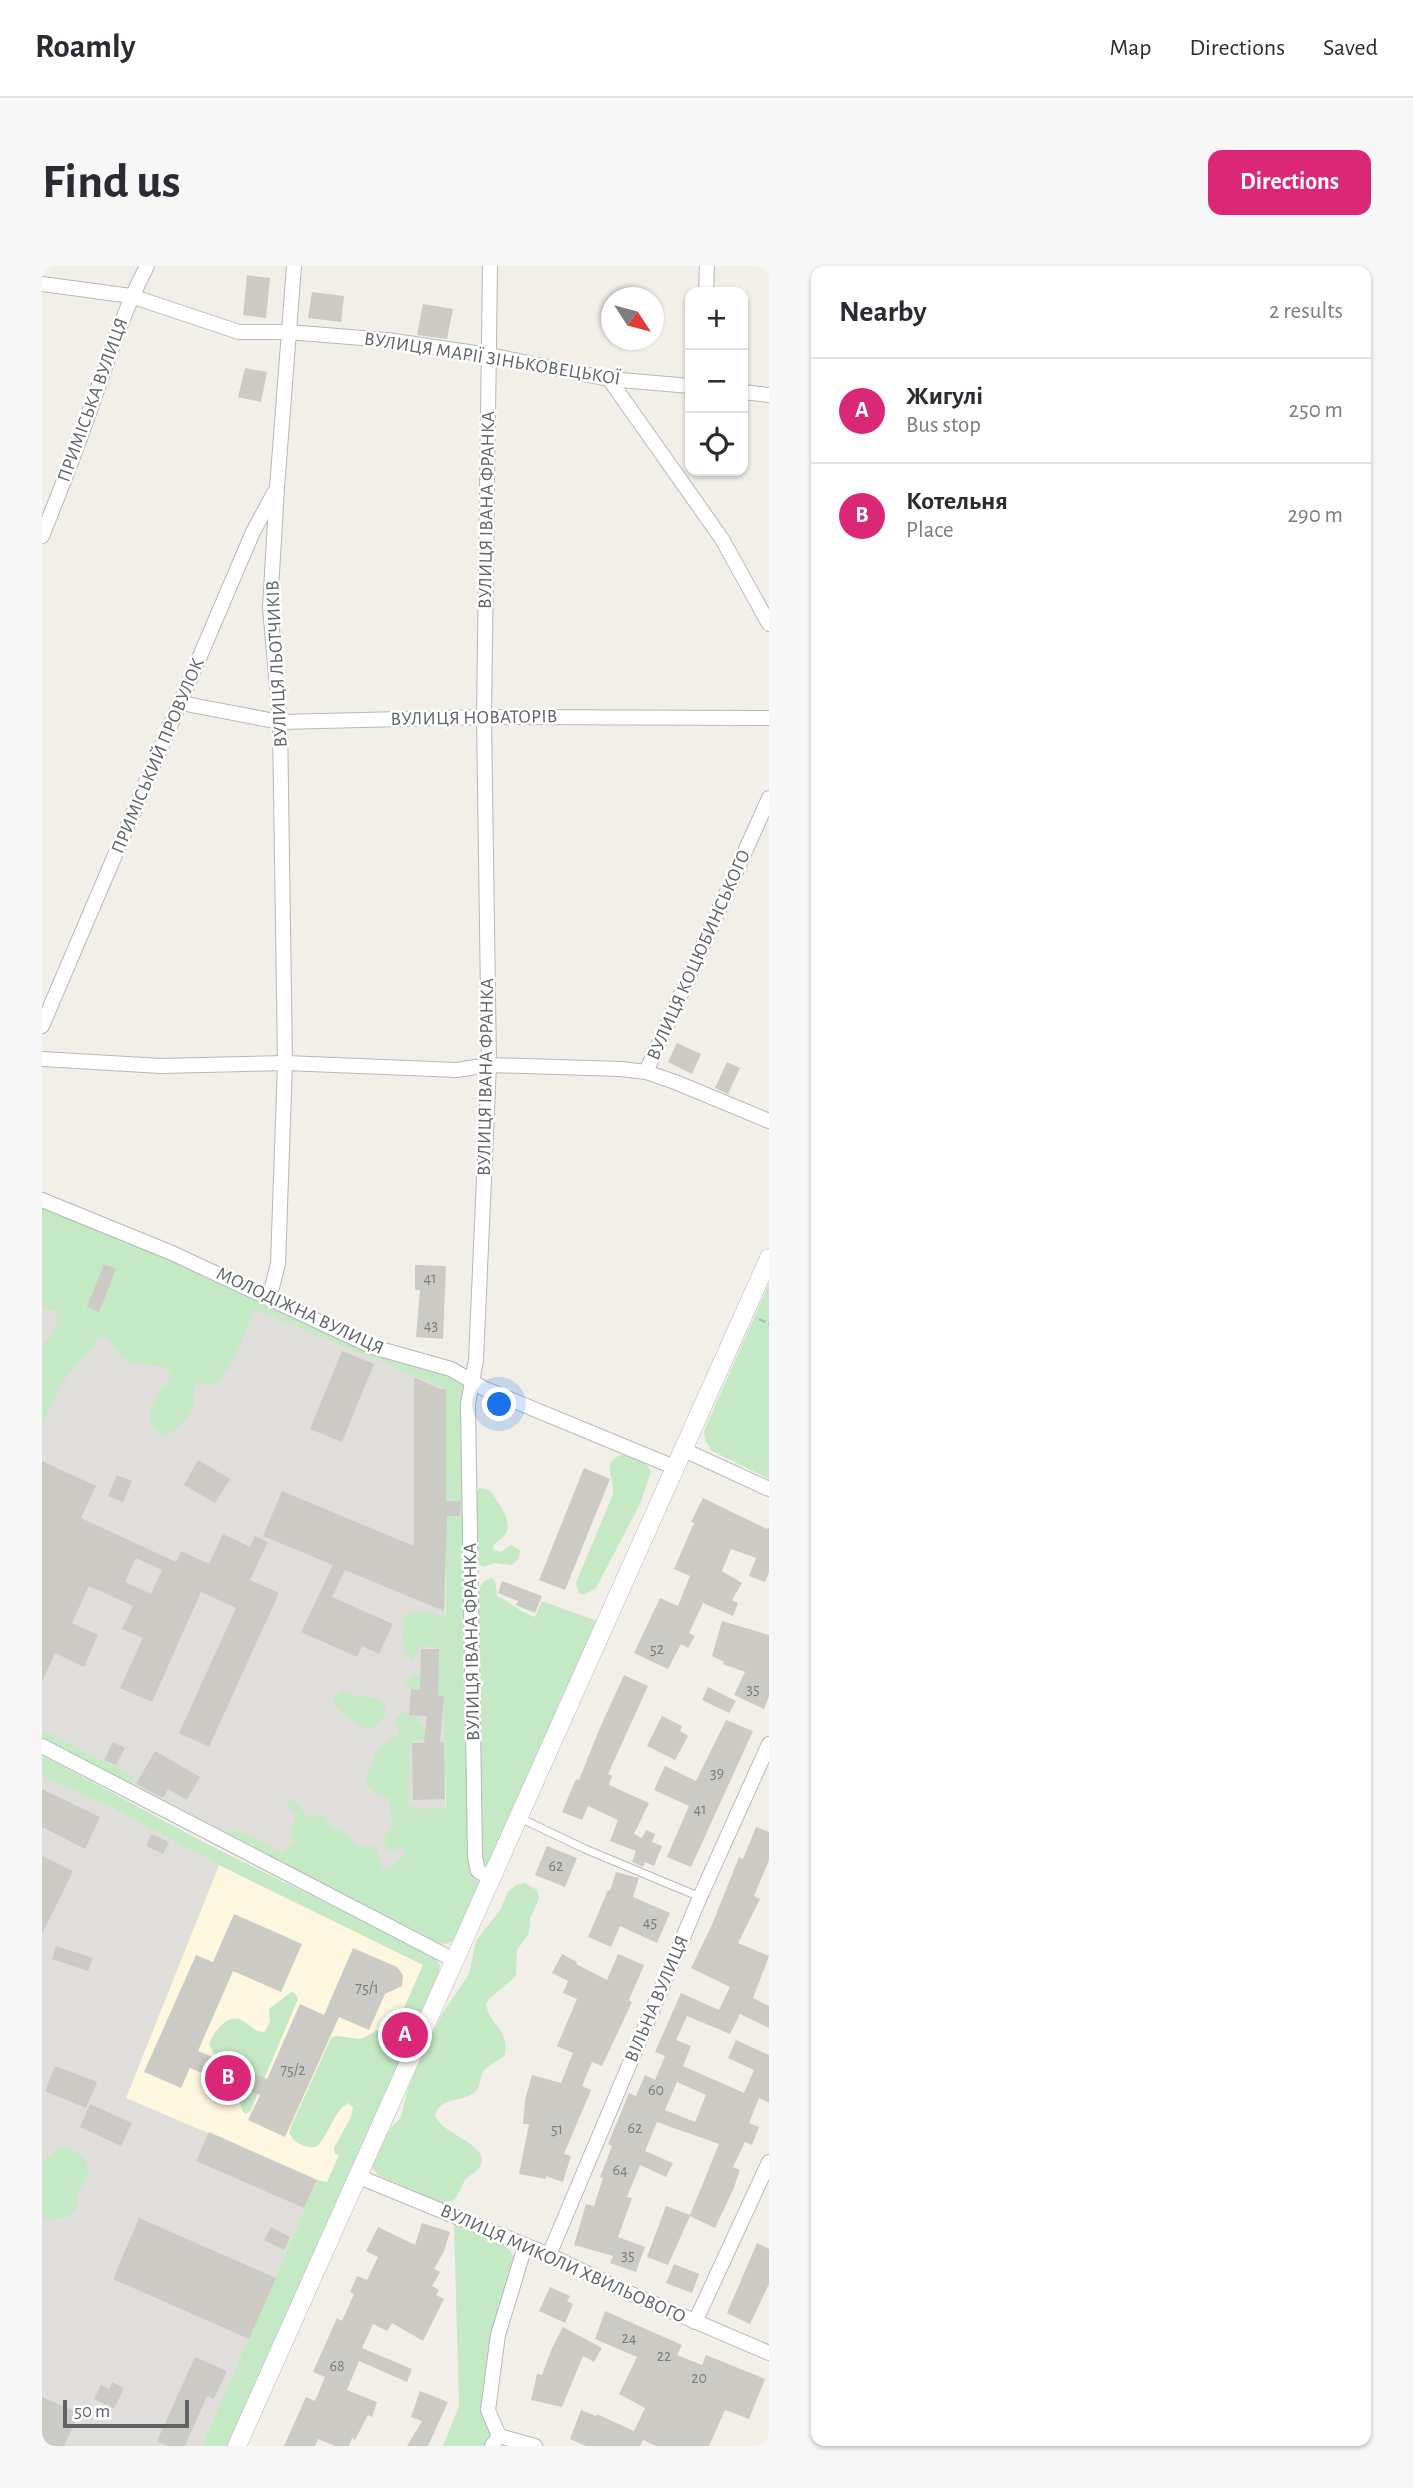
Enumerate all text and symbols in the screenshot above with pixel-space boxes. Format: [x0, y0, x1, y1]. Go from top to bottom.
text: Roamly [35, 31, 135, 64]
text: Map [1109, 36, 1151, 60]
text: Directions [1189, 36, 1285, 60]
text: Saved [1323, 36, 1378, 60]
button: Directions [1208, 150, 1371, 215]
text: Find us [42, 158, 181, 207]
north arrow [601, 287, 664, 350]
map controls [685, 287, 748, 476]
button: + [685, 287, 748, 350]
text: Nearby [839, 297, 927, 327]
text: 2 results [1269, 300, 1343, 323]
street label: ПРИМІСЬКА ВУЛИЦЯ [54, 315, 132, 485]
street label: ВУЛИЦЯ МАРІЇ ЗІНЬКОВЕЦЬКОЇ [363, 328, 621, 389]
button: − [685, 350, 748, 413]
text: Жигулі [906, 383, 983, 409]
text: A [855, 399, 869, 422]
text: 250 m [1289, 399, 1343, 422]
street label: ВУЛИЦЯ ІВАНА ФРАНКА [476, 411, 498, 609]
button: locate [685, 413, 748, 476]
text: Bus stop [906, 414, 981, 437]
text: Котельня [906, 488, 1008, 514]
text: B [855, 504, 869, 527]
text: 290 m [1287, 504, 1343, 527]
text: Place [906, 519, 954, 542]
street label: ВУЛИЦЯ ЛЬОТЧИКІВ [263, 580, 291, 748]
street label: ПРИМІСЬКИЙ ПРОВУЛОК [107, 655, 208, 857]
street label: ВУЛИЦЯ НОВАТОРІВ [390, 707, 558, 729]
street label: ВУЛИЦЯ КОЦЮБИНСЬКОГО [644, 847, 754, 1063]
street label: ВУЛИЦЯ ІВАНА ФРАНКА [475, 978, 497, 1176]
street label: МОЛОДІЖНА ВУЛИЦЯ [213, 1264, 387, 1358]
house number: 41 [423, 1270, 437, 1286]
house number: 43 [424, 1317, 438, 1333]
your location [482, 1387, 516, 1421]
street label: ВУЛИЦЯ ІВАНА ФРАНКА [461, 1543, 483, 1741]
house number: 52 [650, 1641, 664, 1657]
house number: 35 [746, 1681, 760, 1697]
house number: 39 [710, 1765, 724, 1781]
house number: 41 [693, 1801, 707, 1817]
house number: 62 [549, 1858, 563, 1874]
house number: 45 [643, 1914, 657, 1930]
street label: ВІЛЬНА ВУЛИЦЯ [622, 1933, 692, 2065]
house number: 75/1 [355, 1980, 379, 1996]
pin: A [382, 2009, 428, 2061]
pin: B [205, 2052, 251, 2104]
house number: 75/2 [280, 2062, 306, 2078]
house number: 60 [648, 2082, 664, 2098]
house number: 62 [628, 2120, 642, 2136]
house number: 51 [551, 2121, 563, 2137]
house number: 64 [612, 2162, 628, 2178]
street label: ВУЛИЦЯ МИКОЛИ ХВИЛЬОВОГО [437, 2201, 689, 2327]
house number: 35 [621, 2247, 635, 2263]
house number: 24 [622, 2330, 637, 2346]
house number: 22 [657, 2348, 671, 2364]
house number: 68 [329, 2358, 345, 2374]
house number: 20 [691, 2370, 707, 2386]
scale bar [63, 2397, 189, 2429]
text: 50 m [74, 2402, 110, 2421]

